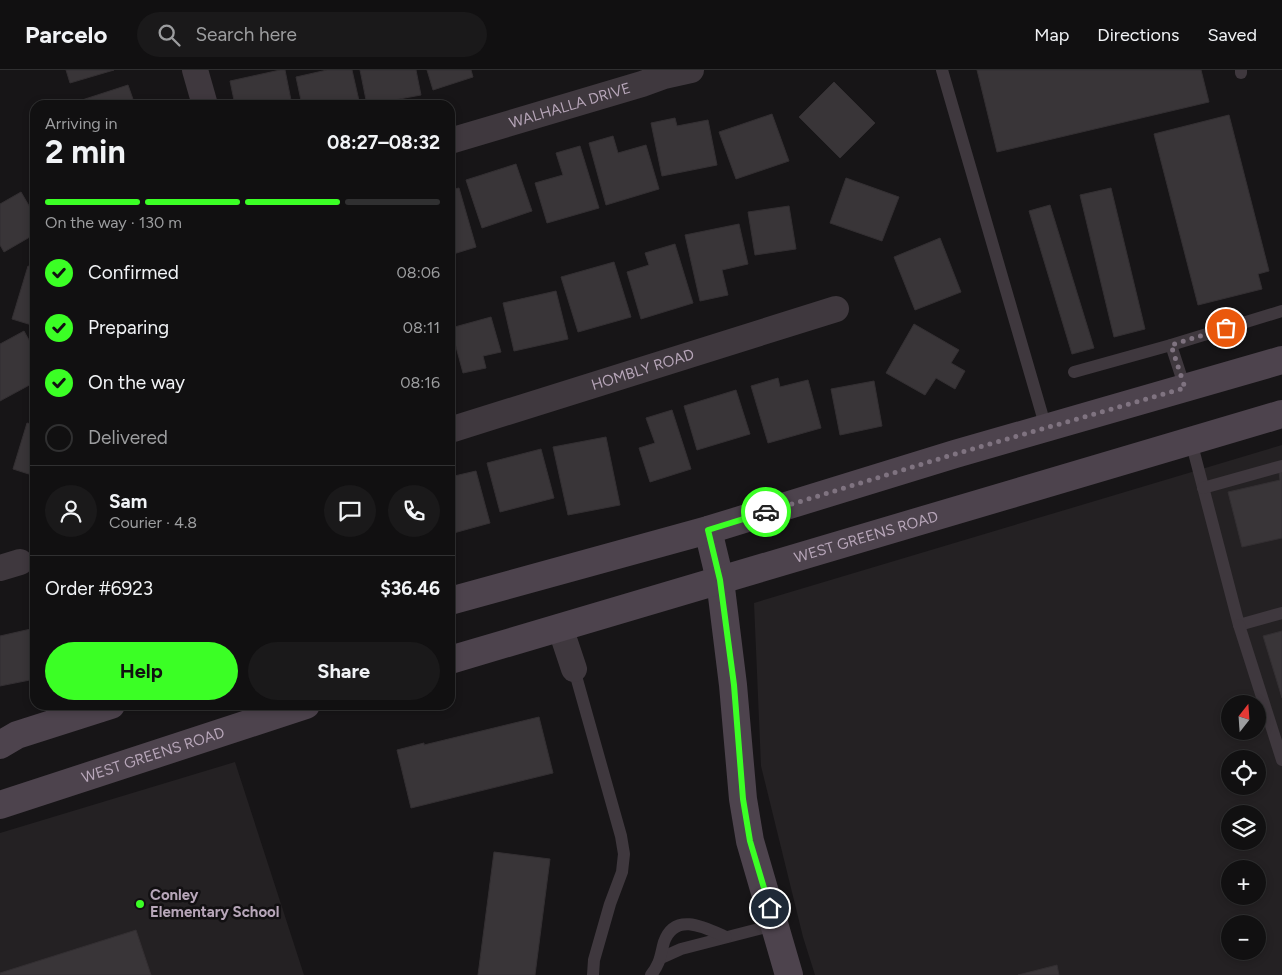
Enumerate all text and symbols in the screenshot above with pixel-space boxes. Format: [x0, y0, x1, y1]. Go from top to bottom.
search box [137, 12, 487, 57]
text: Parcelo [25, 20, 107, 49]
icon: search [155, 21, 183, 49]
text: Search here [195, 23, 297, 46]
text: Map [1034, 24, 1069, 46]
text: Directions [1097, 24, 1179, 46]
text: Saved [1207, 24, 1257, 46]
street label: WALHALLA DRIVE [507, 79, 633, 132]
text: Arriving in [45, 114, 117, 133]
text: 08:27–08:32 [327, 131, 440, 154]
text: 2 min [45, 133, 126, 171]
text: On the way · 130 m [45, 213, 182, 232]
icon: check [45, 259, 73, 287]
text: Confirmed [88, 261, 179, 284]
text: 08:06 [397, 263, 440, 282]
pin [1205, 307, 1247, 349]
icon: check [45, 314, 73, 342]
icon: bag [1212, 314, 1240, 342]
text: Preparing [88, 316, 169, 339]
text: 08:11 [403, 318, 440, 337]
street label: HOMBLY ROAD [589, 345, 696, 394]
icon: check [45, 369, 73, 397]
text: On the way [88, 371, 185, 394]
text: 08:16 [400, 373, 440, 392]
text: Delivered [88, 426, 168, 449]
button: person [45, 485, 97, 537]
button: chat [324, 485, 376, 537]
button: phone [388, 485, 440, 537]
courier [741, 487, 791, 537]
text: Sam [109, 490, 147, 513]
icon: car [752, 498, 780, 526]
street label: WEST GREENS ROAD [792, 507, 940, 567]
text: Courier · 4.8 [109, 513, 197, 532]
text: Order #6923 [45, 577, 153, 600]
text: $36.46 [380, 577, 440, 600]
button: Help [45, 642, 238, 700]
button: Share [248, 642, 440, 700]
north arrow [1221, 695, 1266, 740]
map controls [1221, 695, 1266, 960]
street label: WEST GREENS ROAD [79, 723, 227, 787]
button: locate [1221, 750, 1266, 795]
button: layers [1221, 805, 1266, 850]
button: + [1221, 860, 1266, 905]
place label: Conley Elementary School [150, 886, 280, 921]
pin [749, 887, 791, 929]
icon: home [756, 894, 784, 922]
marker: Conley Elementary School [134, 898, 146, 910]
button: − [1221, 915, 1266, 960]

